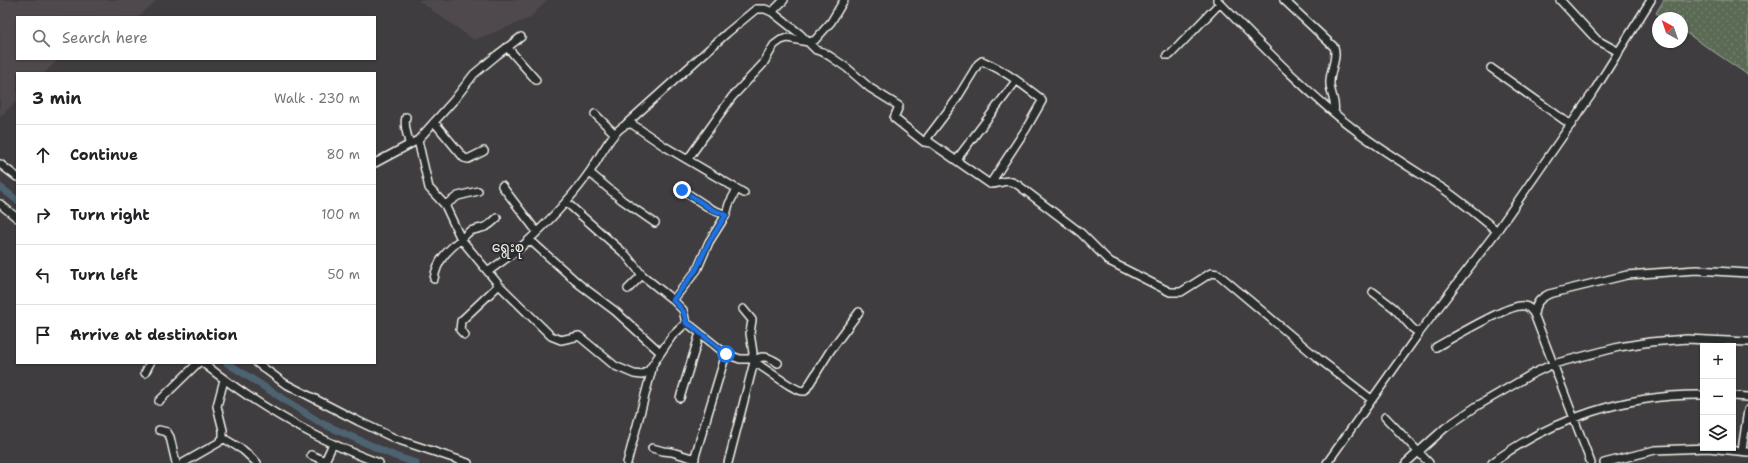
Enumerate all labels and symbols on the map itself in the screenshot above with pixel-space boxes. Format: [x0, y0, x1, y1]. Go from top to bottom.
north arrow [1652, 12, 1688, 48]
route end [673, 181, 691, 199]
district label: ရွေးစု [492, 238, 524, 259]
route start [717, 345, 735, 363]

